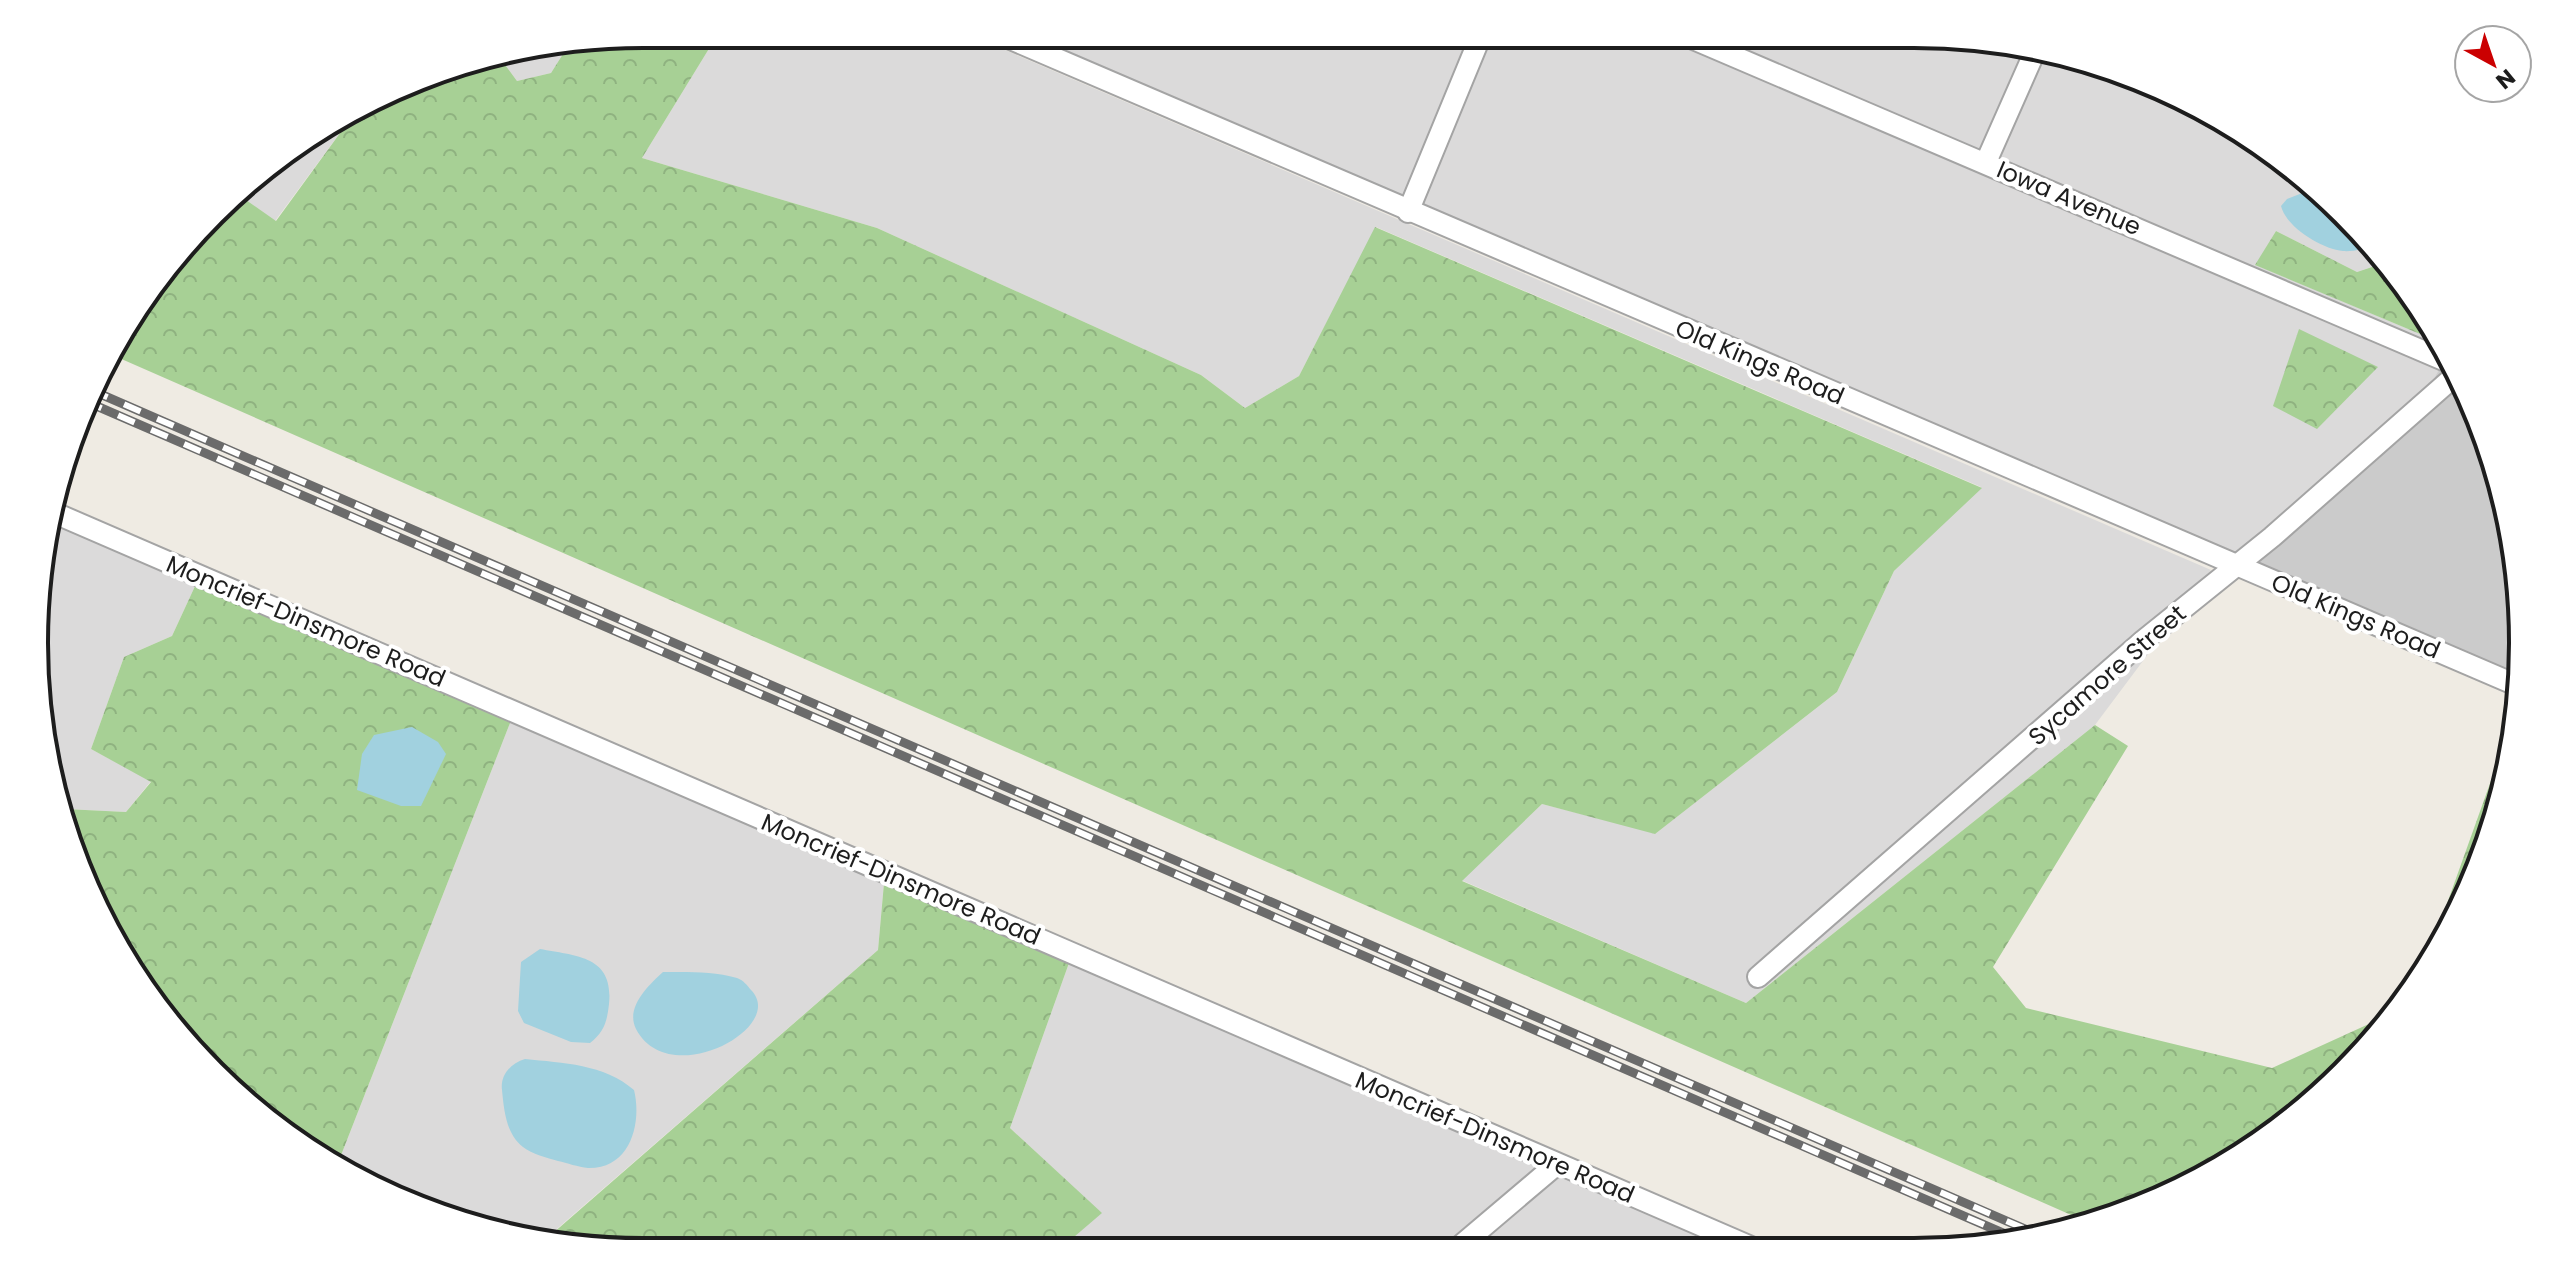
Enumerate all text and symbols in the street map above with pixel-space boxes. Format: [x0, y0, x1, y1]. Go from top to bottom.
north arrow [2453, 24, 2533, 104]
text: N [2489, 62, 2522, 96]
street label: Iowa Avenue [1992, 153, 2146, 243]
street label: Old Kings Road [1670, 312, 1850, 412]
street label: Moncrief-Dinsmore Road [161, 547, 451, 695]
street label: Old Kings Road [2266, 566, 2446, 666]
street label: Sycamore Street [2021, 597, 2193, 753]
street label: Moncrief-Dinsmore Road [756, 805, 1046, 953]
street label: Moncrief-Dinsmore Road [1350, 1063, 1640, 1211]

